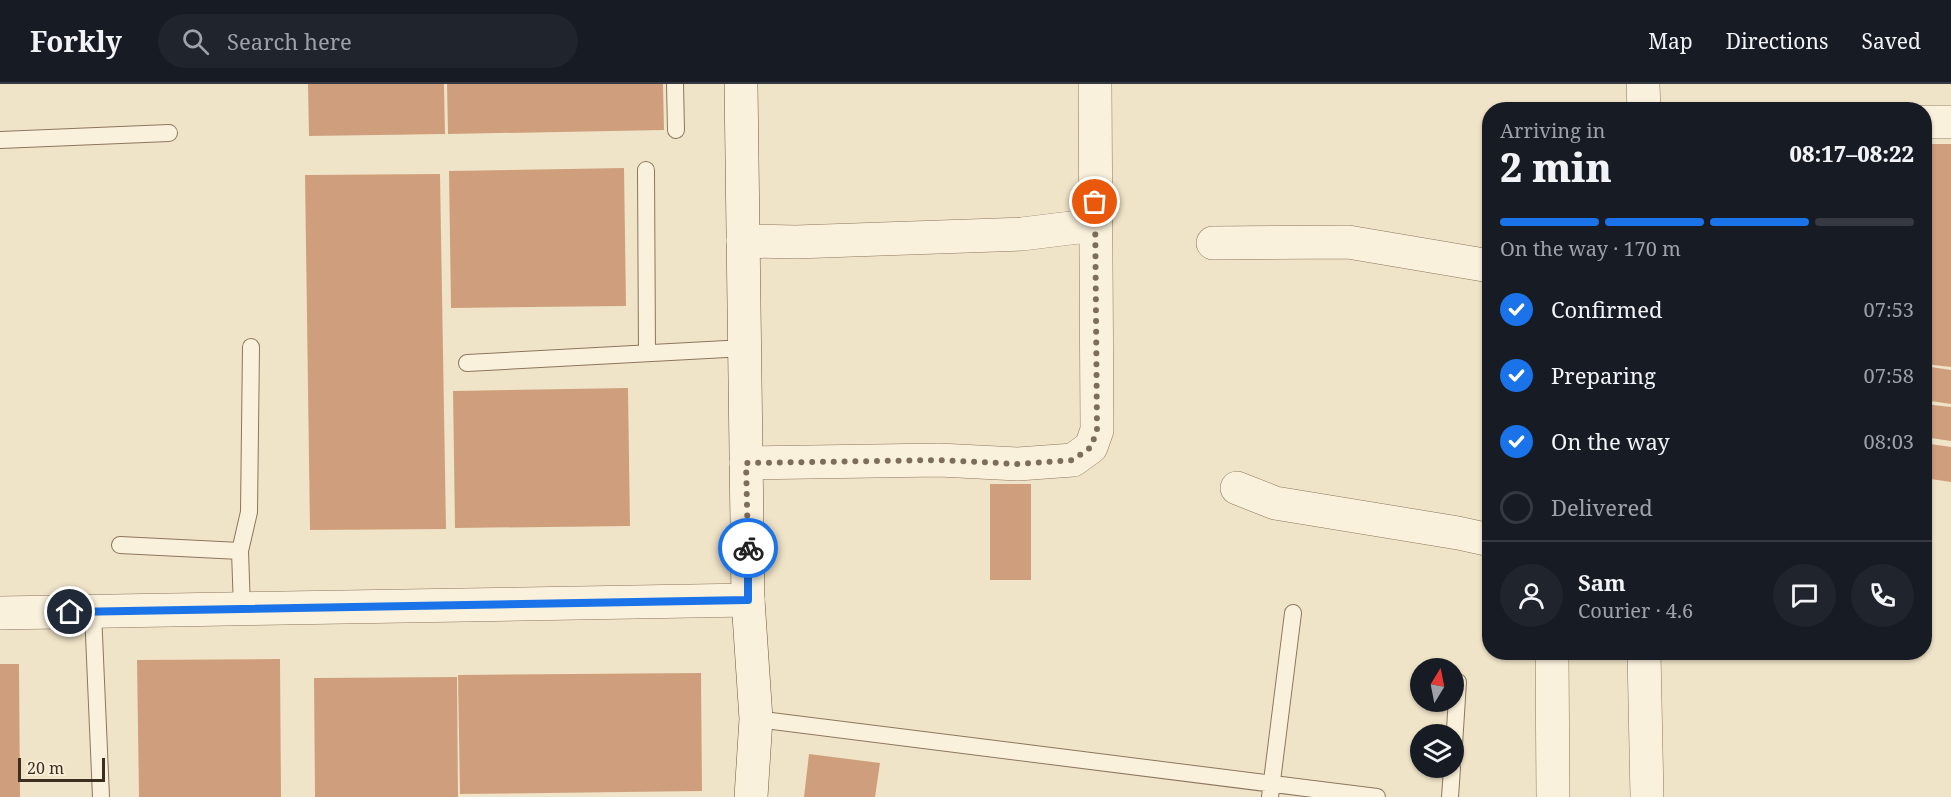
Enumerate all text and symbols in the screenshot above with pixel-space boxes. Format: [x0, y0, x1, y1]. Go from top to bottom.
search box [158, 14, 578, 68]
text: Forkly [30, 22, 122, 60]
icon: search [179, 25, 212, 58]
text: Search here [227, 26, 352, 56]
text: Map [1648, 27, 1693, 55]
text: Directions [1726, 27, 1828, 55]
text: Saved [1861, 27, 1921, 55]
text: Arriving in [1500, 117, 1605, 144]
text: 08:17–08:22 [1790, 138, 1914, 168]
text: 2 min [1500, 140, 1612, 193]
pin [1069, 176, 1120, 227]
icon: bag [1078, 185, 1111, 218]
text: On the way · 170 m [1500, 235, 1681, 262]
icon: check [1500, 293, 1533, 326]
text: Confirmed [1551, 294, 1662, 324]
text: 07:53 [1864, 296, 1914, 323]
icon: check [1500, 359, 1533, 392]
text: Preparing [1551, 360, 1656, 390]
text: 07:58 [1864, 362, 1914, 389]
icon: check [1500, 425, 1533, 458]
text: On the way [1551, 426, 1670, 456]
text: 08:03 [1864, 428, 1914, 455]
text: Delivered [1551, 492, 1653, 522]
courier [718, 518, 778, 578]
icon: bike [732, 532, 765, 565]
button: person [1500, 564, 1563, 627]
button: chat [1773, 564, 1836, 627]
button: phone [1851, 564, 1914, 627]
text: Sam [1578, 567, 1626, 597]
pin [44, 586, 95, 637]
icon: home [53, 595, 86, 628]
text: Courier · 4.6 [1578, 597, 1693, 624]
north arrow [1410, 658, 1464, 712]
map controls [1410, 658, 1464, 778]
button: layers [1410, 724, 1464, 778]
scale bar [18, 755, 105, 782]
text: 20 m [27, 757, 64, 779]

